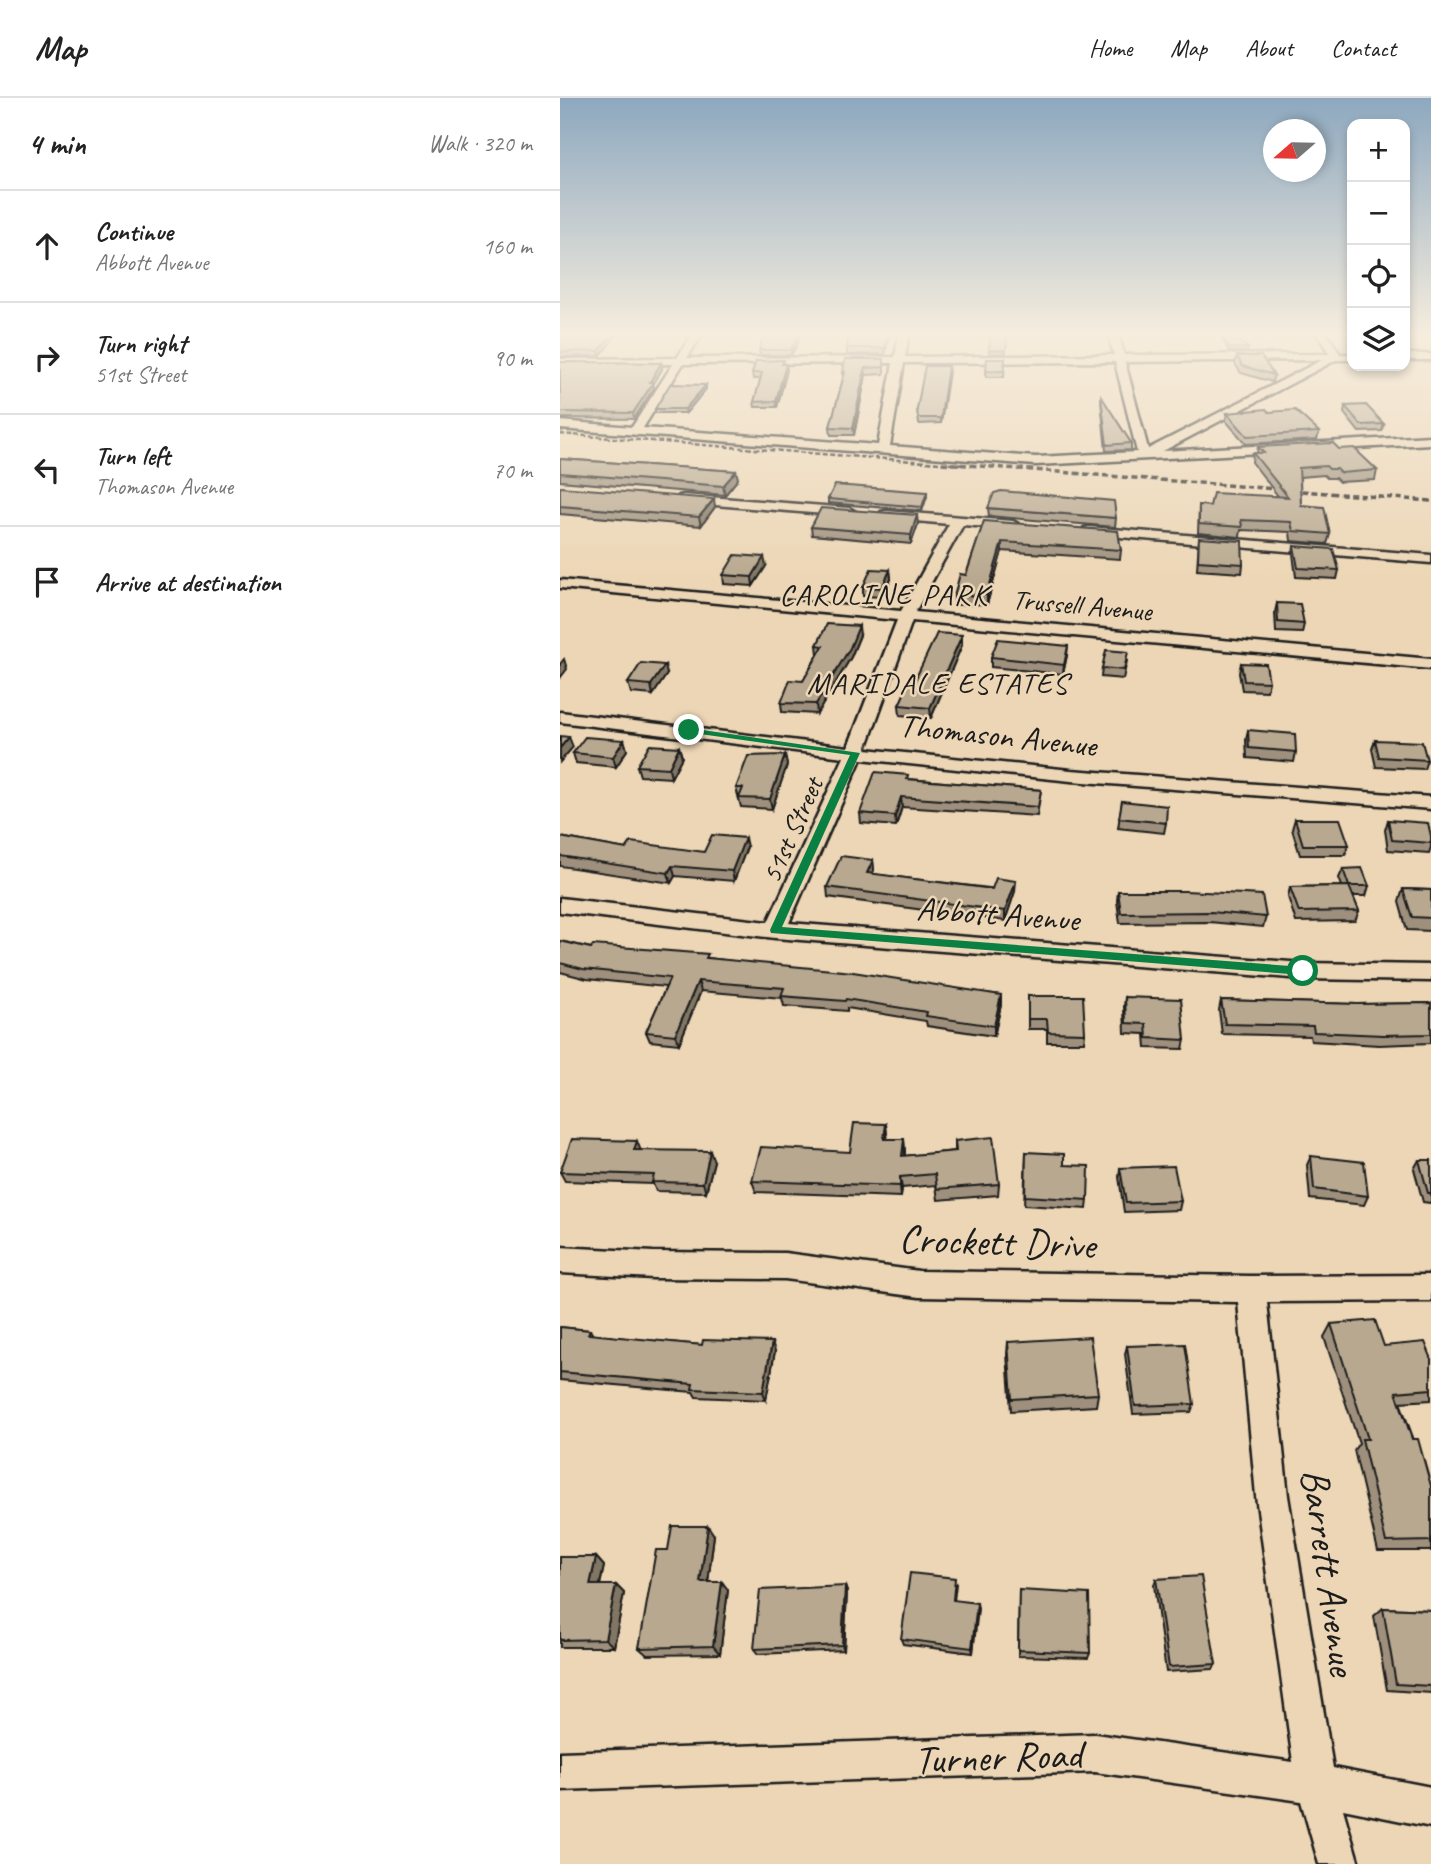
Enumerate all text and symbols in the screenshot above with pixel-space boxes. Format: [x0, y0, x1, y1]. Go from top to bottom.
text: Map [35, 27, 86, 69]
text: Home [1089, 33, 1132, 63]
text: Map [1170, 33, 1207, 63]
text: About [1245, 33, 1293, 63]
text: Contact [1331, 33, 1396, 63]
north arrow [1263, 119, 1326, 182]
map controls [1347, 119, 1410, 371]
button: + [1347, 119, 1410, 182]
text: 4 min [28, 125, 85, 163]
text: Walk · 320 m [428, 129, 532, 158]
button: − [1347, 182, 1410, 245]
text: Continue [95, 215, 173, 248]
icon: ahead [28, 227, 66, 265]
text: 160 m [483, 232, 532, 261]
button: locate [1347, 245, 1410, 308]
text: Abbott Avenue [95, 248, 208, 277]
button: layers [1347, 308, 1410, 371]
text: Turn right [95, 327, 186, 360]
icon: right [28, 339, 66, 377]
text: 90 m [493, 344, 532, 373]
text: 51st Street [95, 360, 186, 389]
text: Turn left [95, 439, 170, 472]
icon: left [28, 451, 66, 489]
text: 70 m [493, 456, 532, 485]
text: Thomason Avenue [95, 472, 233, 501]
icon: arrive [28, 563, 66, 601]
text: Arrive at destination [95, 566, 281, 599]
district label: CAROLINE PARK [779, 575, 993, 613]
street label: Trussell Avenue [1011, 581, 1155, 629]
district label: MARIDALE ESTATES [807, 664, 1073, 702]
street label: Thomason Avenue [897, 704, 1101, 766]
route end [673, 714, 704, 745]
street label: 51st Street [753, 770, 832, 888]
street label: Abbott Avenue [915, 887, 1083, 941]
route start [1287, 955, 1318, 986]
street label: Crockett Drive [898, 1214, 1099, 1271]
street label: Barrett Avenue [1290, 1465, 1369, 1682]
street label: Turner Road [913, 1729, 1089, 1785]

